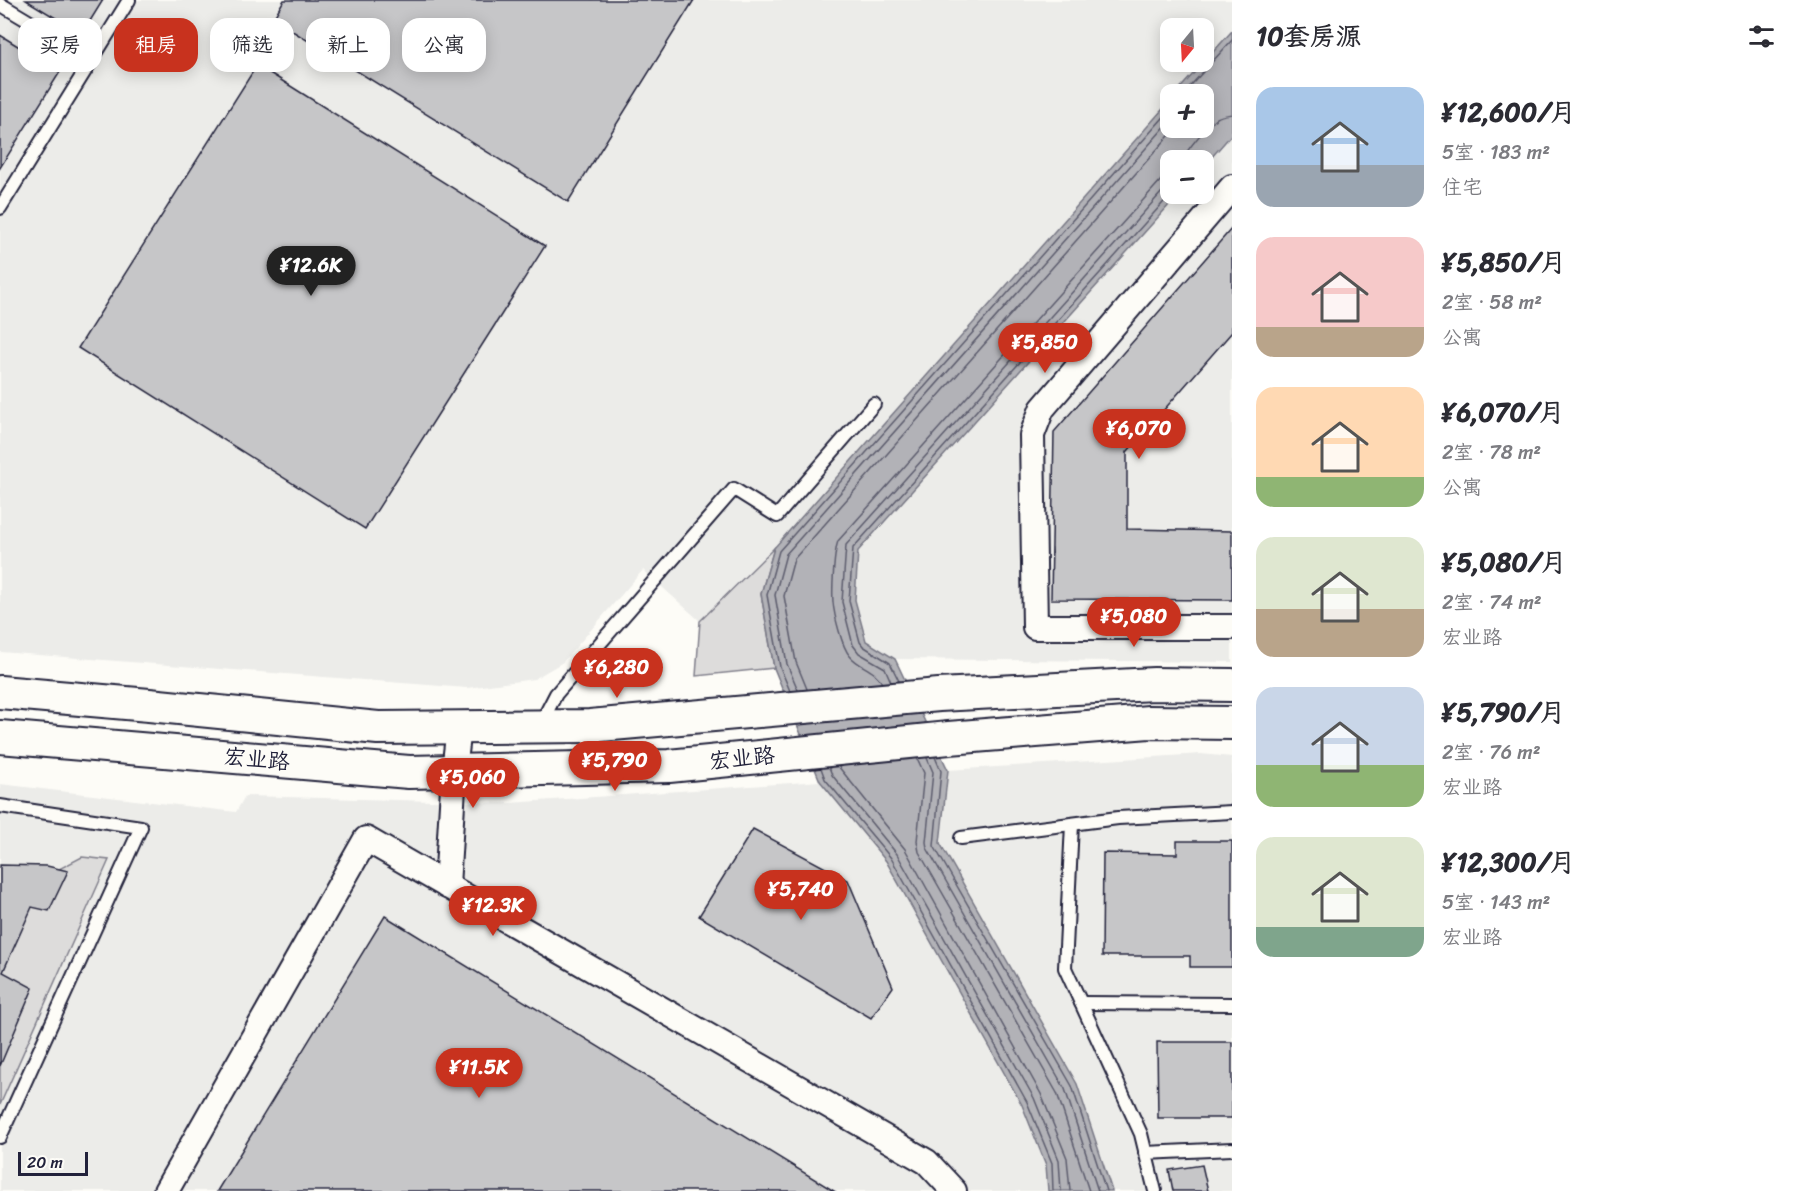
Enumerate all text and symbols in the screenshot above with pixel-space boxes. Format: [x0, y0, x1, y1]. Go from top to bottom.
text: 10套房源 [1256, 13, 1362, 59]
chip: 买房 [18, 18, 102, 72]
chip: 租房 [114, 18, 198, 72]
chip: 筛选 [210, 18, 294, 72]
chip: 新上 [306, 18, 390, 72]
chip: 公寓 [402, 18, 486, 72]
north arrow [1160, 18, 1214, 72]
map controls [1160, 18, 1214, 204]
icon: filters [1745, 20, 1778, 53]
button: + [1160, 84, 1214, 138]
text: ¥12,600/月 [1442, 89, 1576, 135]
icon: home [1304, 111, 1376, 183]
text: 5室 · 183 m² [1442, 135, 1550, 170]
button: − [1160, 150, 1214, 204]
text: 住宅 [1442, 170, 1482, 205]
text: ¥5,850/月 [1442, 239, 1566, 285]
pin: ¥12.6K [262, 246, 360, 297]
text: ¥12.6K [281, 248, 341, 283]
icon: home [1304, 261, 1376, 333]
text: 2室 · 58 m² [1442, 285, 1542, 320]
text: 公寓 [1442, 320, 1482, 355]
pin: ¥5,850 [996, 323, 1094, 374]
text: ¥5,850 [1012, 325, 1078, 360]
text: ¥6,070/月 [1442, 389, 1565, 435]
pin: ¥6,070 [1090, 409, 1188, 460]
text: ¥6,070 [1107, 411, 1171, 446]
icon: home [1304, 411, 1376, 483]
text: 2室 · 78 m² [1442, 435, 1541, 470]
text: 公寓 [1442, 470, 1482, 505]
text: ¥5,080/月 [1442, 539, 1567, 585]
icon: home [1304, 561, 1376, 633]
text: 2室 · 74 m² [1442, 585, 1542, 620]
pin: ¥5,080 [1085, 597, 1183, 648]
text: ¥5,080 [1101, 599, 1167, 634]
text: 宏业路 [1442, 620, 1502, 655]
pin: ¥6,280 [568, 648, 666, 699]
text: ¥6,280 [585, 650, 649, 685]
text: ¥5,790/月 [1442, 689, 1565, 735]
icon: home [1304, 711, 1376, 783]
street label: 宏业路 [707, 735, 777, 781]
text: 2室 · 76 m² [1442, 735, 1541, 770]
street label: 宏业路 [222, 737, 292, 781]
pin: ¥5,790 [566, 741, 664, 792]
text: ¥5,790 [582, 743, 648, 778]
pin: ¥5,060 [424, 758, 522, 809]
text: ¥5,060 [440, 760, 506, 795]
text: 宏业路 [1442, 770, 1502, 805]
text: ¥12,300/月 [1442, 839, 1576, 885]
icon: home [1304, 861, 1376, 933]
pin: ¥5,740 [752, 870, 850, 921]
text: ¥5,740 [768, 872, 834, 907]
text: 5室 · 143 m² [1442, 885, 1550, 920]
pin: ¥12.3K [444, 886, 542, 937]
text: ¥12.3K [463, 888, 523, 923]
text: 宏业路 [1442, 920, 1502, 955]
pin: ¥11.5K [430, 1048, 528, 1099]
text: ¥11.5K [450, 1050, 508, 1085]
text: 20 m [27, 1148, 63, 1177]
scale bar [18, 1149, 88, 1176]

